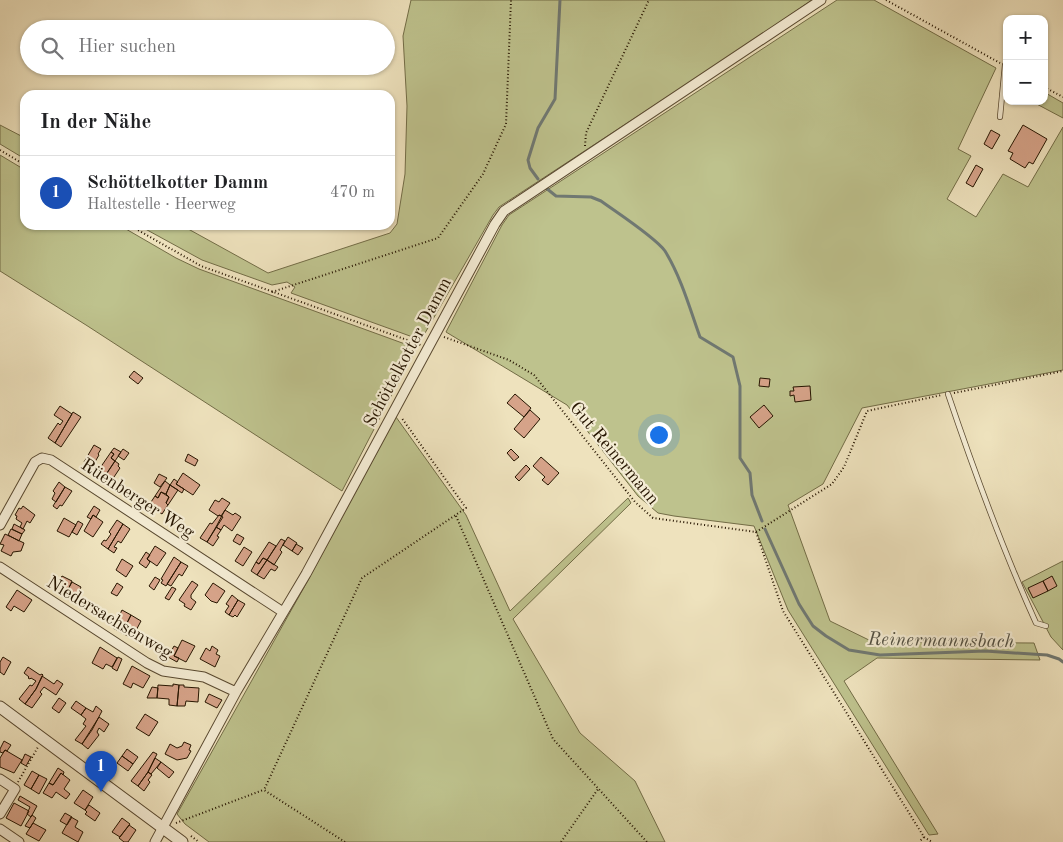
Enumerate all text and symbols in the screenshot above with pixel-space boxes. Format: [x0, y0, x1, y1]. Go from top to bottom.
map controls [1003, 15, 1048, 105]
button: + [1003, 15, 1048, 60]
search box [20, 20, 395, 75]
icon: search [38, 34, 66, 62]
text: Hier suchen [78, 38, 176, 57]
button: − [1003, 60, 1048, 105]
text: In der Nähe [40, 112, 151, 133]
text: Schöttelkotter Damm [87, 174, 268, 193]
text: 1 [51, 185, 61, 201]
text: 470 m [330, 185, 375, 201]
text: Haltestelle · Heerweg [87, 197, 236, 213]
street label: Schöttelkotter Damm [361, 275, 455, 430]
street label: Gut Reinermann [566, 399, 662, 509]
your location [646, 422, 672, 448]
street label: Rüenberger Weg [77, 456, 198, 542]
street label: Niedersachsenweg [43, 573, 176, 663]
water label: Reinermannsbach [866, 631, 1015, 652]
pin: 1 [85, 751, 117, 792]

